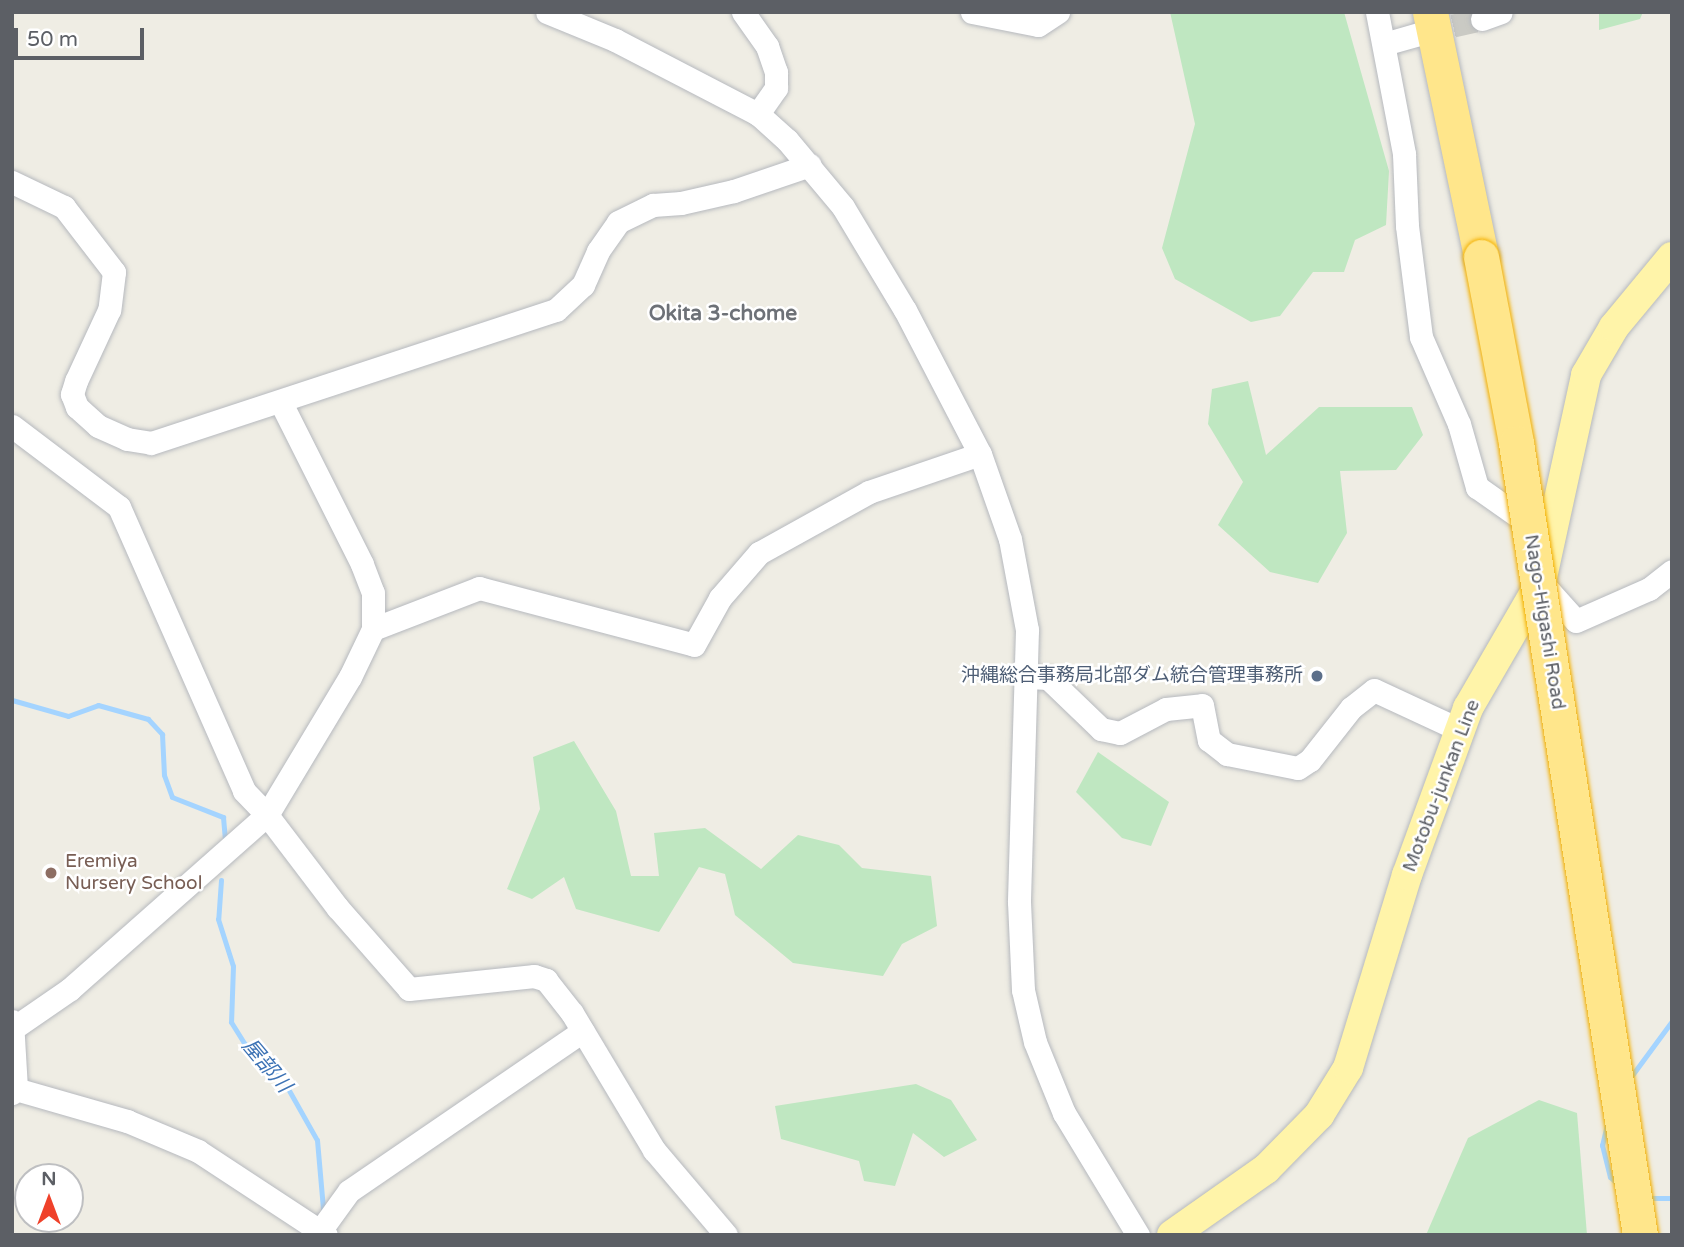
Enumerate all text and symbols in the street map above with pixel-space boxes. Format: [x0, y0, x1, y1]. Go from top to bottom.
scale bar [18, 14, 147, 58]
text: 50 m [27, 27, 78, 52]
district label: Okita 3-chome [649, 301, 797, 327]
street label: Nago-Higashi Road [1519, 533, 1569, 711]
place label: 沖縄総合事務局北部ダム統合管理事務所 [961, 665, 1303, 687]
marker: 沖縄総合事務局北部ダム統合管理事務所 [1309, 668, 1325, 684]
street label: Motobu-junkan Line [1399, 697, 1485, 875]
place label: Eremiya Nursery School [65, 851, 202, 895]
marker: Eremiya Nursery School [43, 865, 59, 881]
water label: 屋部川 [236, 1034, 296, 1098]
north arrow [14, 1163, 84, 1233]
text: N [41, 1168, 57, 1190]

